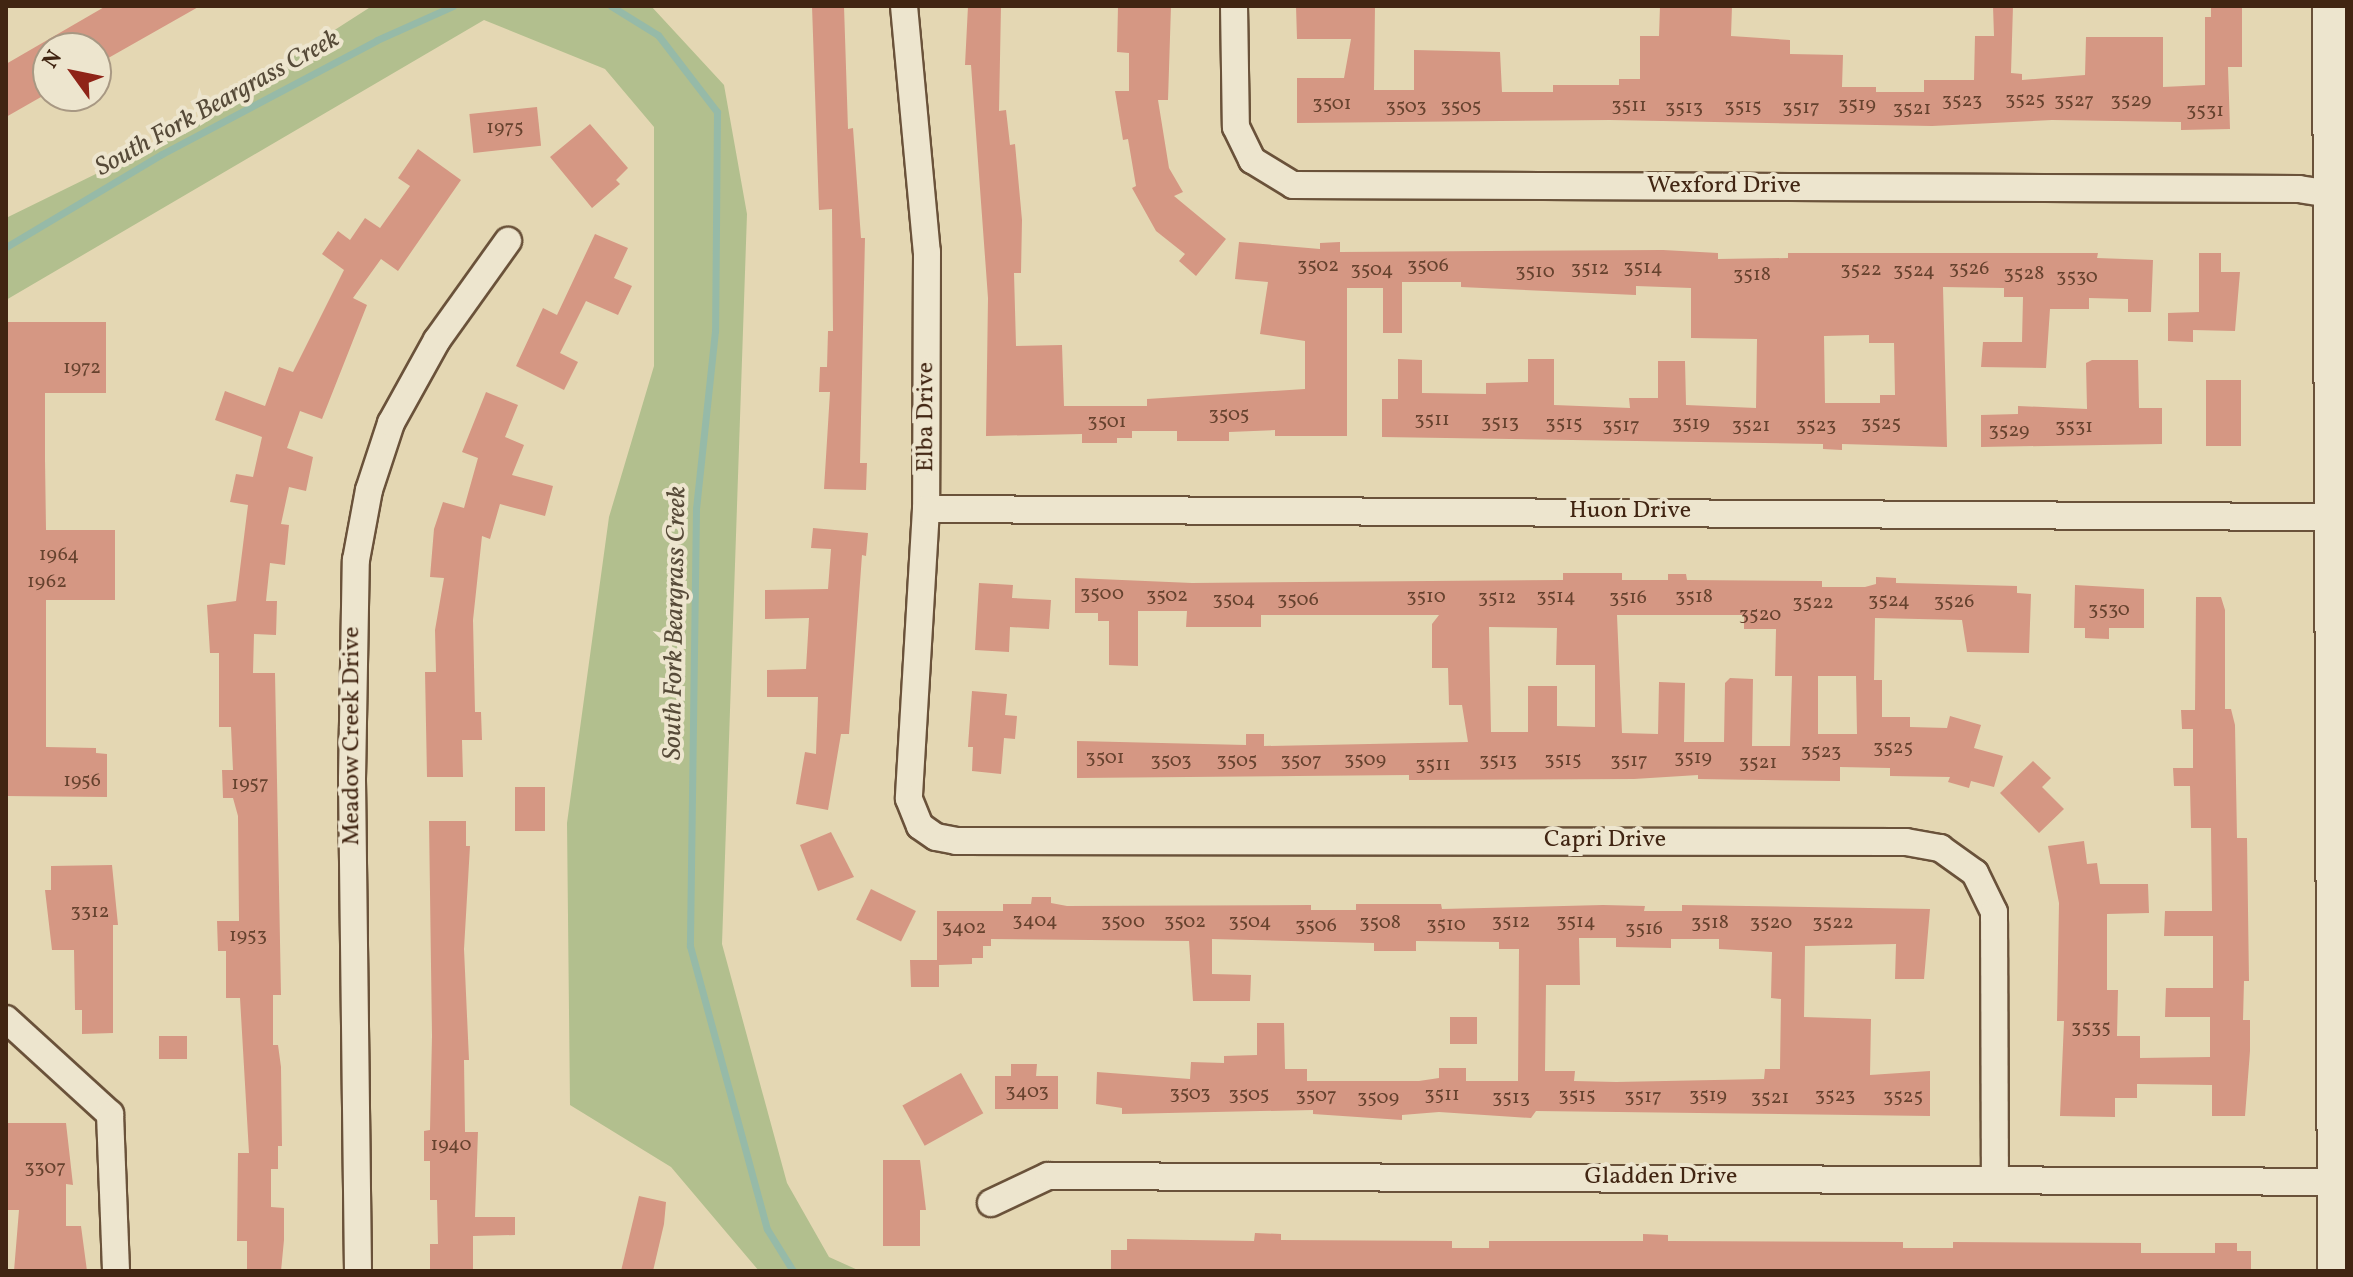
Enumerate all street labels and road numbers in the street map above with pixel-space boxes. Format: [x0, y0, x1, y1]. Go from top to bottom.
street label: Wexford Drive [1647, 173, 1801, 201]
street label: Elba Drive [913, 362, 941, 472]
street label: Huon Drive [1569, 498, 1691, 526]
street label: Meadow Creek Drive [339, 626, 367, 846]
street label: Capri Drive [1544, 827, 1666, 855]
street label: Gladden Drive [1585, 1164, 1737, 1192]

